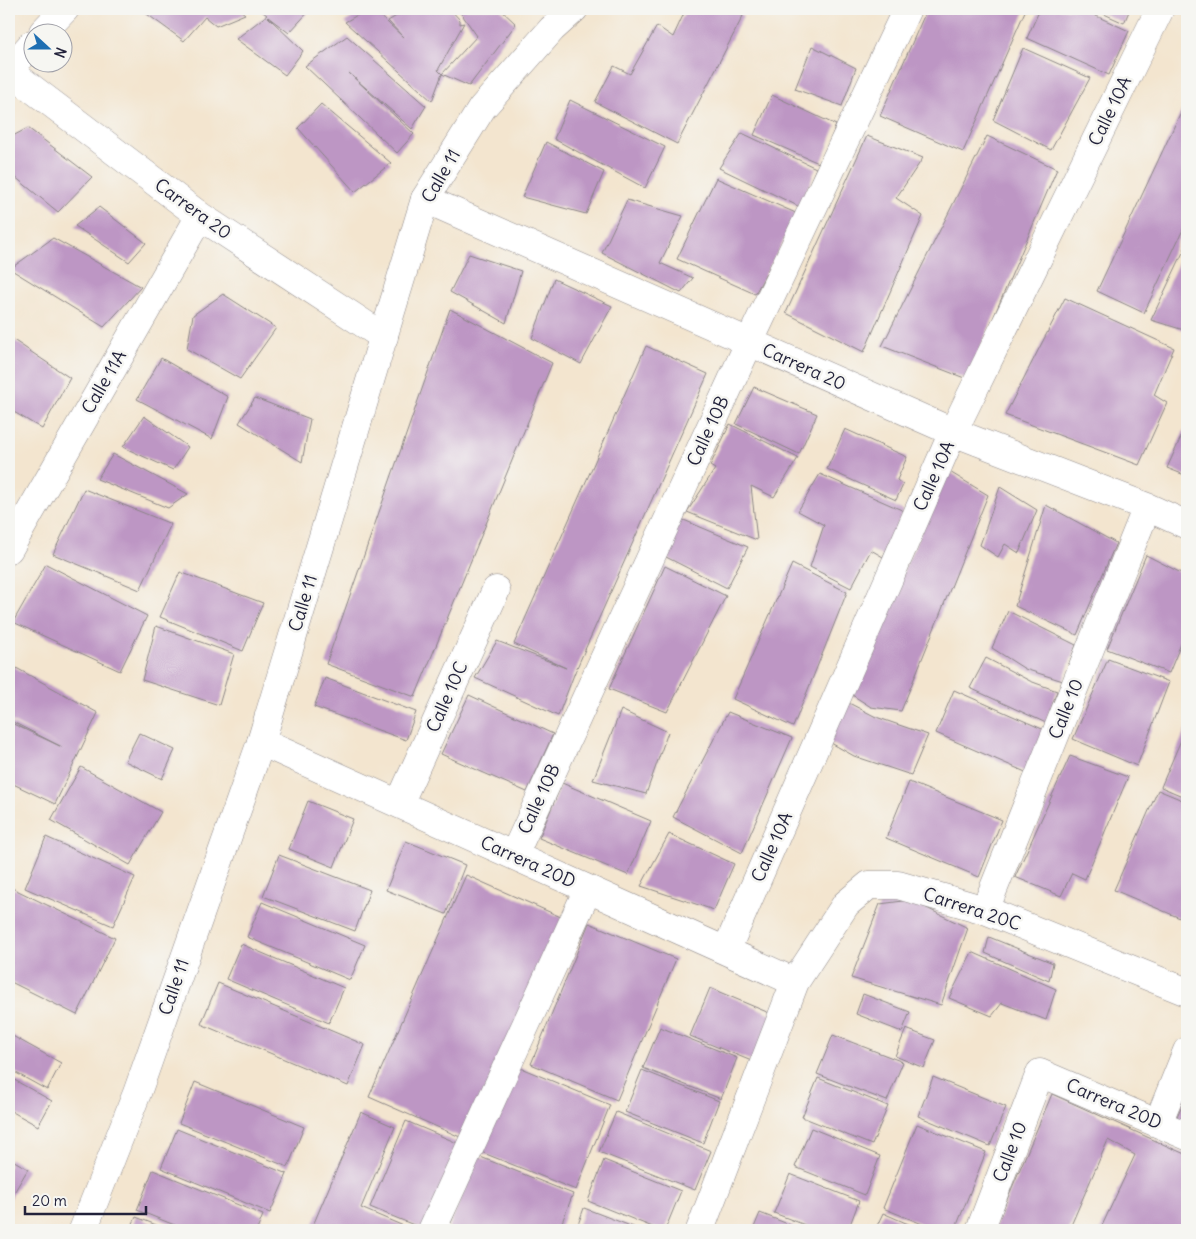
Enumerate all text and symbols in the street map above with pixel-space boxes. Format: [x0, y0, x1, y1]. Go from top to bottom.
north arrow [22, 22, 72, 72]
text: N [50, 45, 70, 60]
street label: Calle 10A [1083, 72, 1136, 149]
street label: Calle 11 [416, 145, 465, 207]
street label: Carrera 20 [150, 173, 236, 244]
street label: Carrera 20 [759, 338, 850, 395]
street label: Calle 11A [76, 346, 131, 418]
street label: Calle 10B [681, 392, 734, 470]
street label: Calle 10A [908, 437, 959, 515]
street label: Calle 11 [283, 572, 322, 634]
street label: Calle 10C [421, 658, 472, 736]
street label: Calle 10 [1043, 675, 1088, 742]
street label: Calle 10B [512, 760, 565, 838]
street label: Calle 10A [746, 808, 797, 886]
street label: Carrera 20D [477, 830, 579, 893]
street label: Carrera 20C [921, 882, 1024, 935]
street label: Calle 11 [153, 956, 194, 1018]
street label: Carrera 20D [1063, 1073, 1166, 1134]
street label: Calle 10 [988, 1118, 1032, 1185]
scale bar [25, 1184, 146, 1216]
text: 20 m [32, 1191, 67, 1210]

